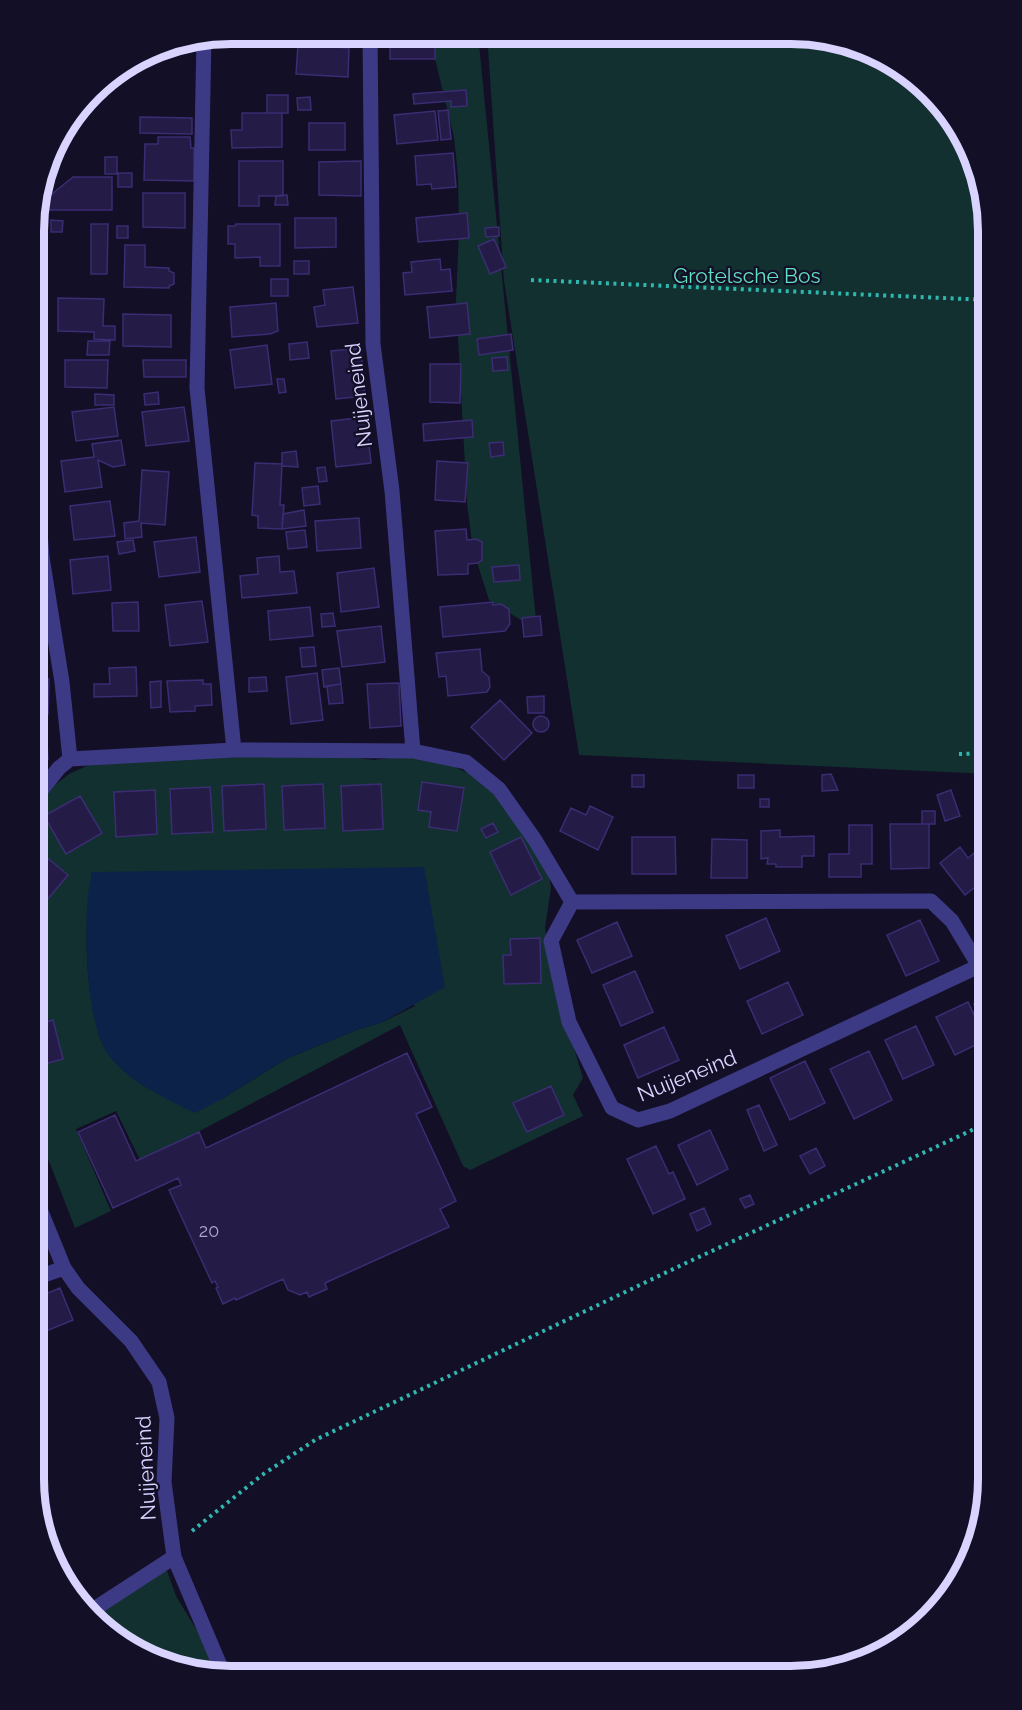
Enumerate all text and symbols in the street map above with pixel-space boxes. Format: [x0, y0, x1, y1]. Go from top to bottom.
park label: Grotelsche Bos [673, 263, 821, 288]
street label: Nuijeneind [340, 342, 377, 449]
street label: Nuijeneind [634, 1044, 740, 1107]
house number: 20 [199, 1220, 219, 1241]
street label: Nuijeneind [130, 1415, 161, 1521]

